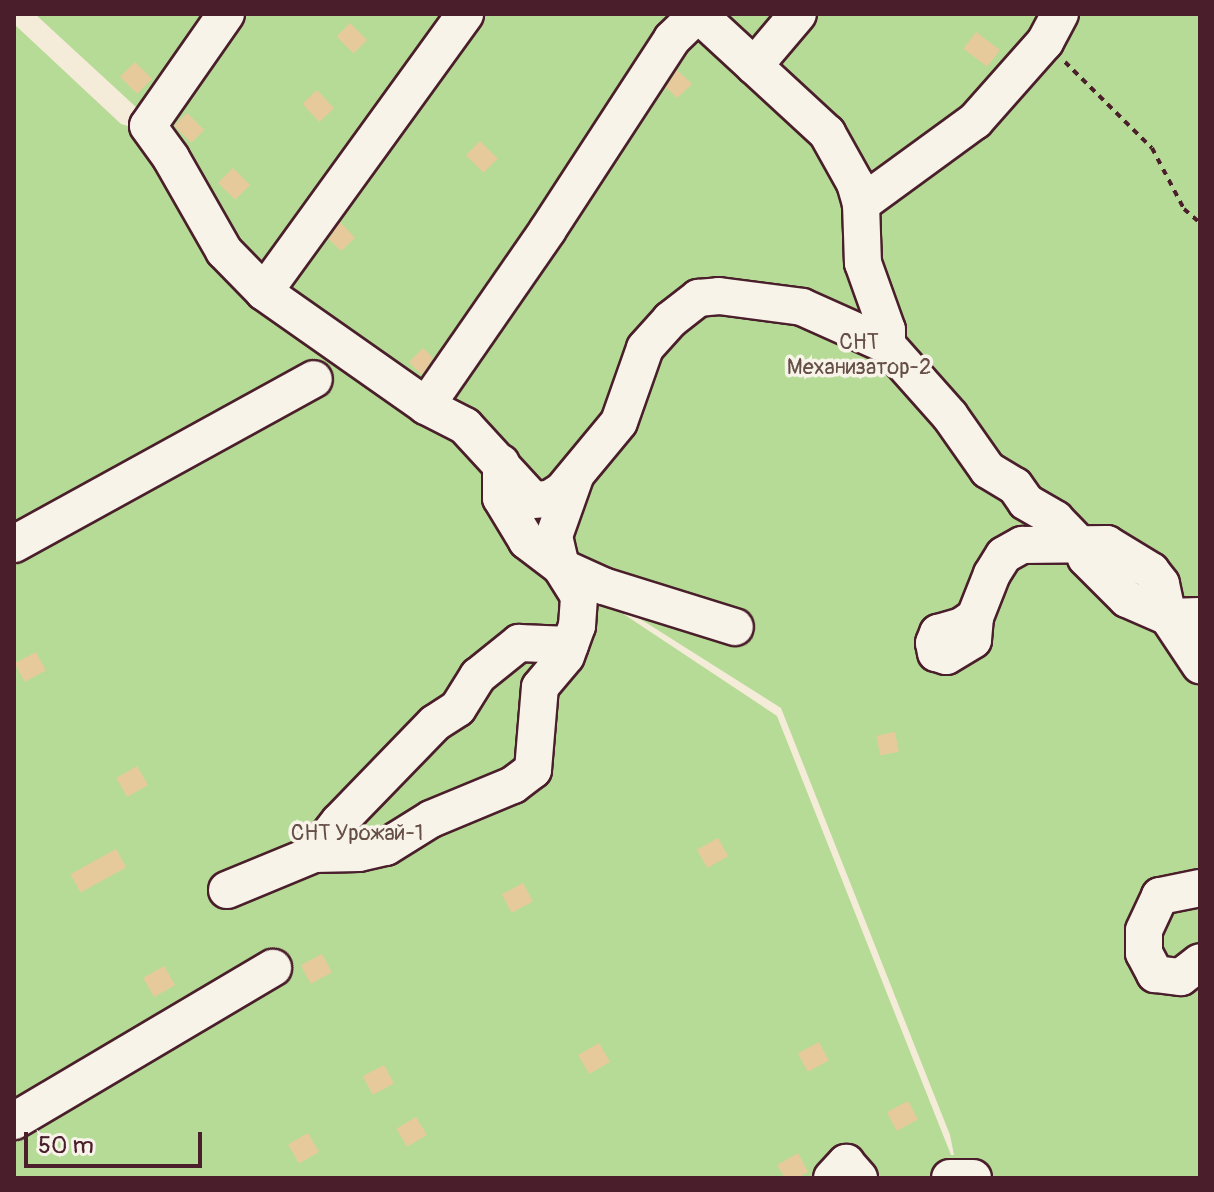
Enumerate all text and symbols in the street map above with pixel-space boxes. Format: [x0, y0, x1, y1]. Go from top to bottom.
park label: СНТ Механизатор-2 [787, 329, 931, 380]
park label: СНТ Урожай-1 [291, 821, 423, 847]
scale bar [28, 1116, 206, 1166]
text: 50 m [38, 1131, 94, 1160]

